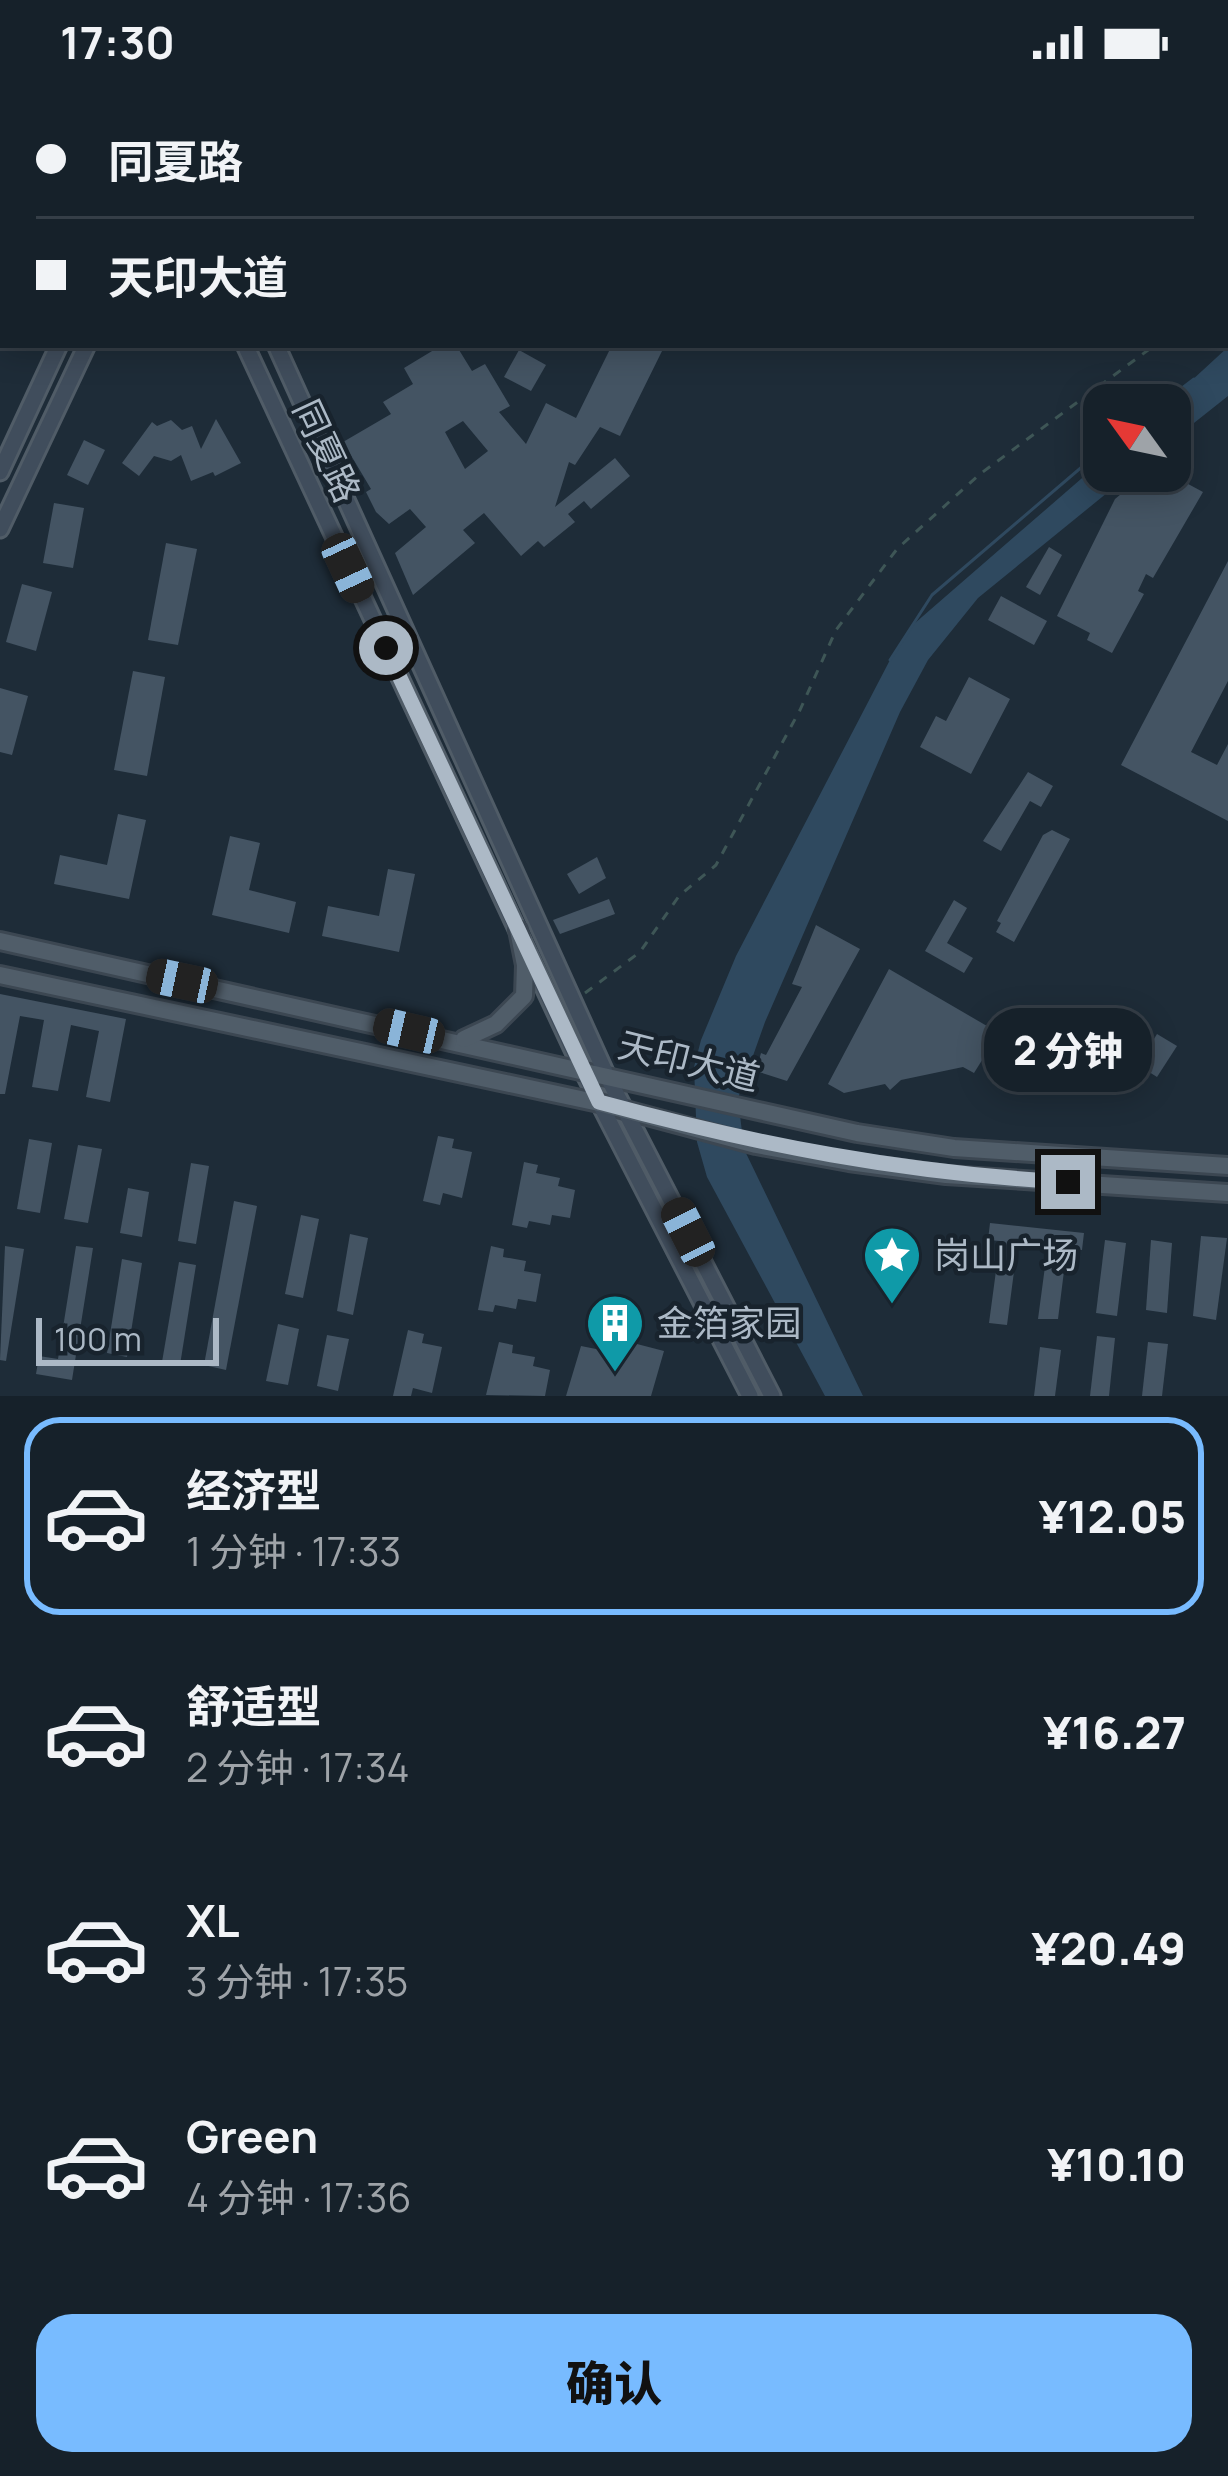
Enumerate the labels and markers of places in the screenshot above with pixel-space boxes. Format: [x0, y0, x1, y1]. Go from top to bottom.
place icon: 岗山广场 [861, 1224, 923, 1306]
place label: 岗山广场 [934, 1230, 1078, 1279]
building icon: 金箔家园 [584, 1292, 646, 1374]
place label: 金箔家园 [657, 1298, 801, 1347]

